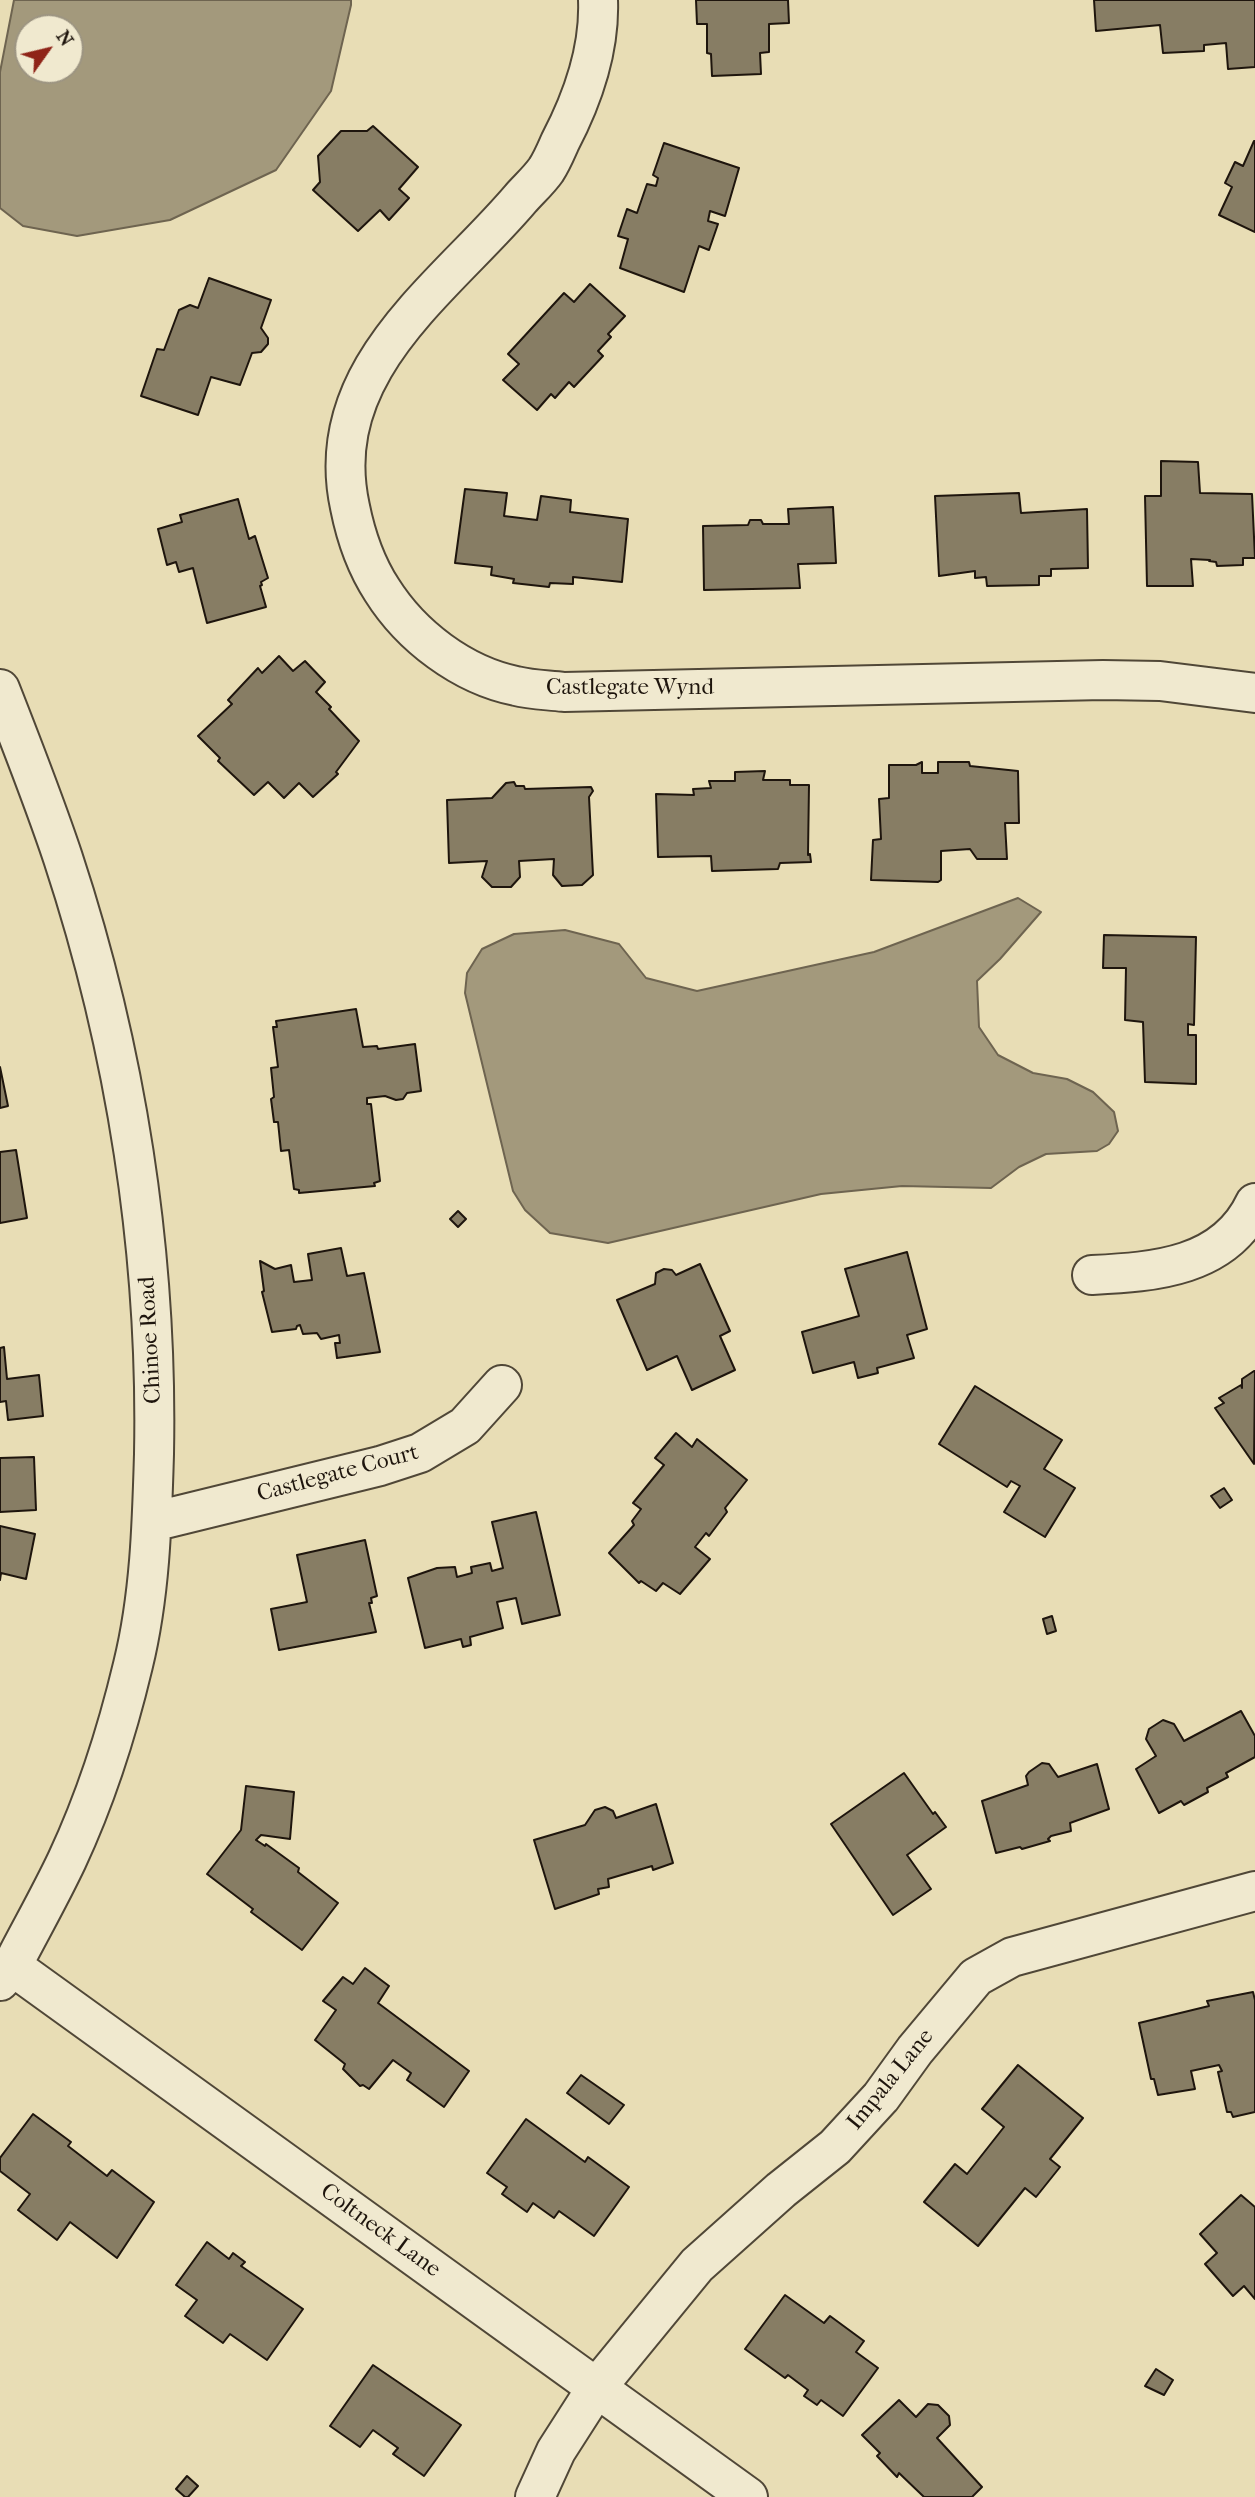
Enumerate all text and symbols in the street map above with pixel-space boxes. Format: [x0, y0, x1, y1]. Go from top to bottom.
north arrow [14, 14, 84, 84]
text: N [52, 26, 78, 50]
street label: Castlegate Wynd [546, 674, 714, 702]
street label: Chinoe Road [134, 1276, 168, 1404]
street label: Castlegate Court [254, 1439, 422, 1509]
street label: Impala Lane [842, 2024, 940, 2136]
street label: Coltneck Lane [314, 2178, 446, 2284]

